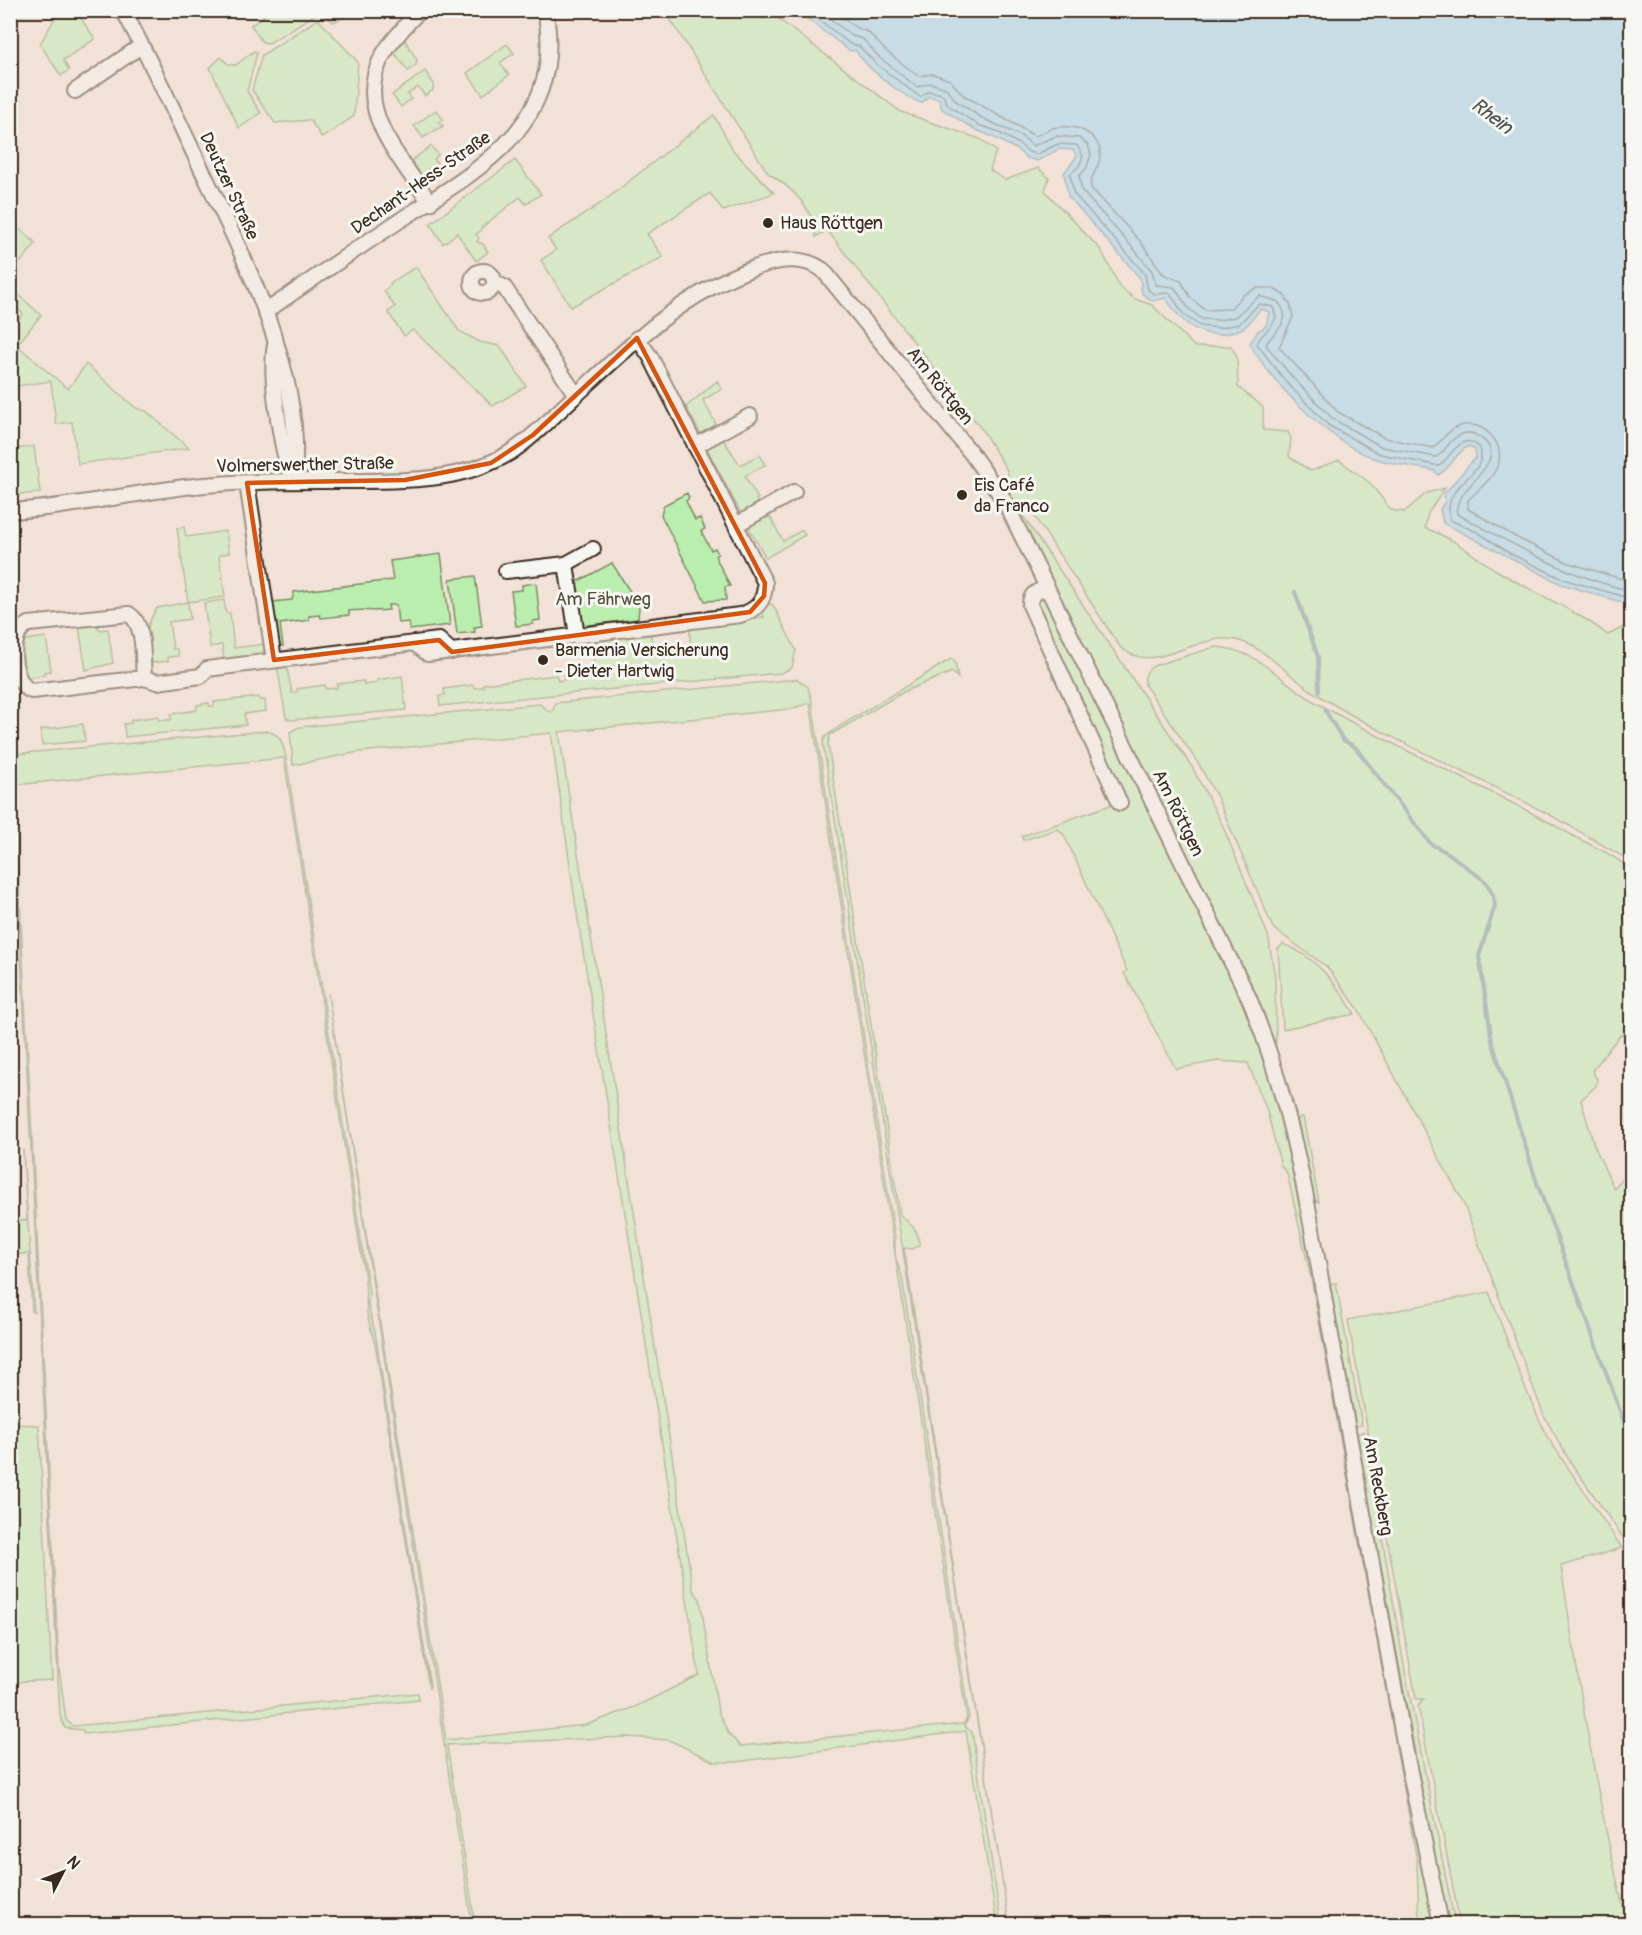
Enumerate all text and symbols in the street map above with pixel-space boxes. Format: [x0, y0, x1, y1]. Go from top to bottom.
water label: Rhein [1466, 92, 1519, 141]
street label: Dechant-Hess-Straße [347, 126, 495, 240]
street label: Deutzer Straße [194, 128, 264, 244]
place label: Haus Röttgen [780, 212, 883, 235]
marker: Haus Röttgen [761, 216, 775, 230]
street label: Am Röttgen [902, 342, 978, 430]
street label: Volmerswerther Straße [216, 452, 394, 478]
place label: Eis Café da Franco [974, 474, 1050, 518]
marker: Eis Café da Franco [955, 488, 969, 502]
park label: Am Fährweg [555, 588, 651, 611]
place label: Barmenia Versicherung - Dieter Hartwig [555, 639, 729, 683]
marker: Barmenia Versicherung - Dieter Hartwig [536, 653, 550, 667]
street label: Am Röttgen [1147, 766, 1209, 860]
street label: Am Reckberg [1358, 1435, 1398, 1537]
north arrow [33, 1842, 93, 1902]
text: N [62, 1852, 85, 1873]

